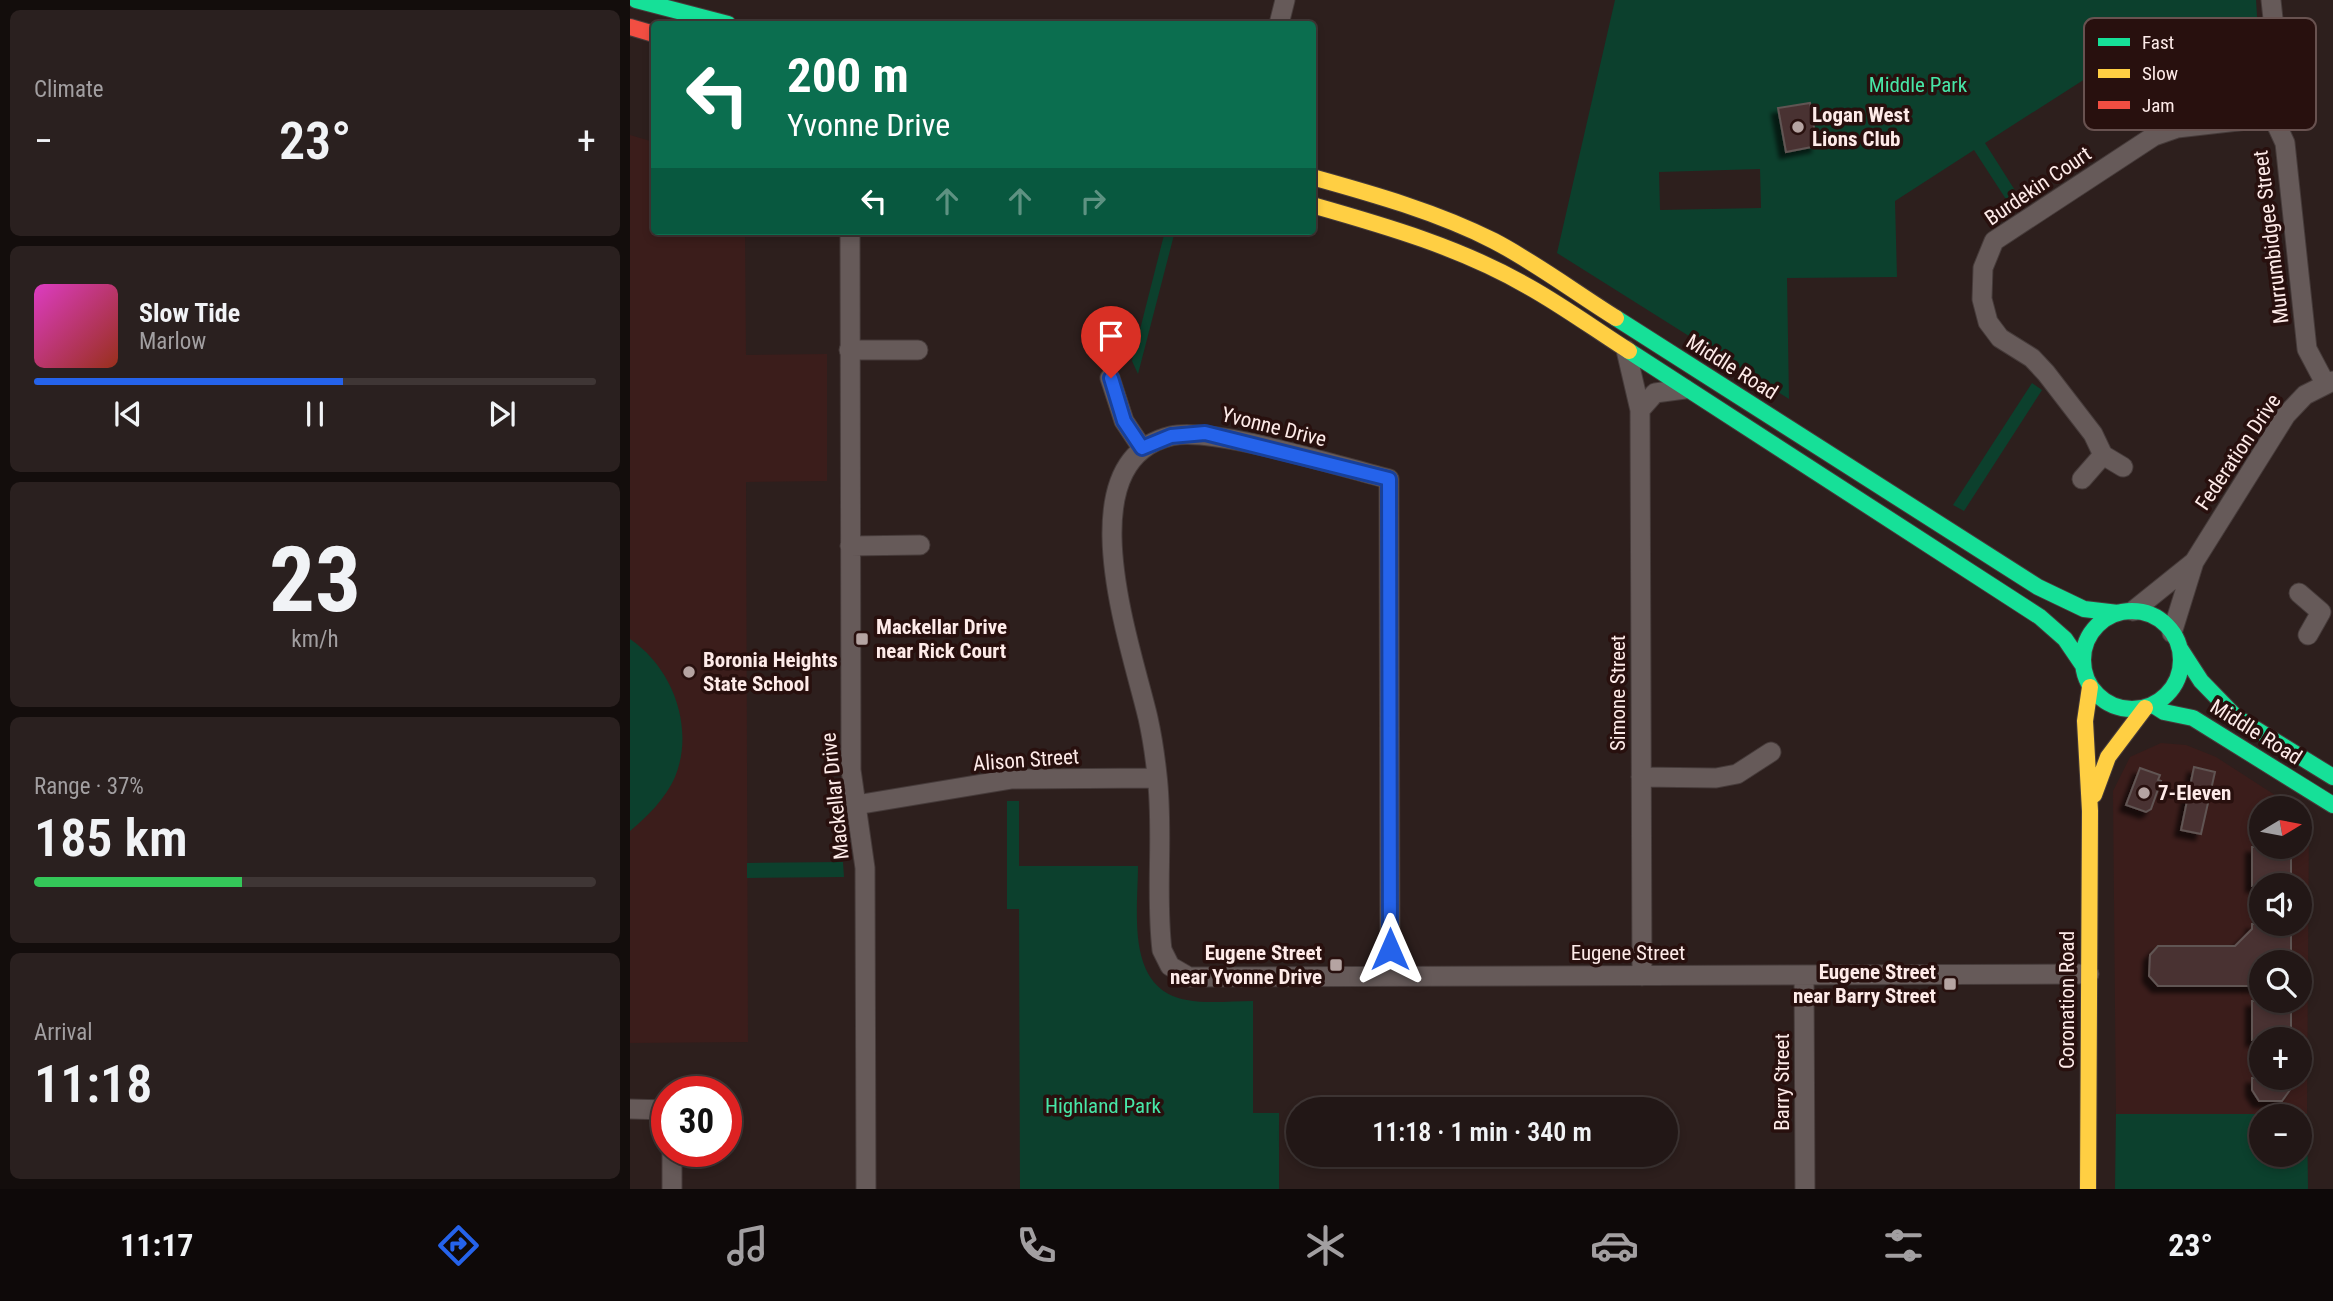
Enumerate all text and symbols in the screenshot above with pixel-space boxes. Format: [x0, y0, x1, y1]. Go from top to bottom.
legend [2084, 18, 2316, 130]
text: Fast [2142, 31, 2174, 54]
text: 200 m [787, 47, 909, 104]
icon: left [672, 49, 763, 140]
text: Slow [2142, 62, 2178, 85]
park label: Middle Park [1869, 73, 1968, 97]
text: Climate [34, 76, 104, 103]
text: Jam [2142, 94, 2175, 117]
place label: Logan West Lions Club [1812, 103, 1910, 151]
text: Yvonne Drive [787, 106, 950, 144]
text: 23° [279, 111, 351, 172]
text: − [34, 119, 53, 163]
text: + [577, 119, 596, 163]
marker: Logan West Lions Club [1790, 119, 1806, 135]
street label: Burdekin Court [1980, 142, 2096, 230]
street label: Murrumbidgee Street [2248, 149, 2294, 325]
icon: left [855, 182, 893, 220]
icon: ahead [928, 182, 966, 220]
icon: ahead [1001, 182, 1039, 220]
icon: right [1074, 182, 1112, 220]
text: Slow Tide [139, 298, 240, 328]
pin [1081, 306, 1141, 378]
icon: arrive [1092, 317, 1130, 355]
text: Marlow [139, 328, 206, 355]
street label: Middle Road [1682, 329, 1782, 405]
street label: Federation Drive [2190, 389, 2286, 514]
icon: previous [109, 395, 147, 433]
icon: pause [296, 395, 334, 433]
icon: next [483, 395, 521, 433]
street label: Yvonne Drive [1219, 402, 1329, 452]
text: 23 [269, 527, 361, 633]
place label: Mackellar Drive near Rick Court [876, 615, 1007, 663]
text: km/h [291, 626, 339, 653]
marker: Mackellar Drive near Rick Court [854, 631, 870, 647]
street label: Simone Street [1606, 635, 1630, 751]
place label: Boronia Heights State School [703, 648, 838, 696]
marker: Boronia Heights State School [681, 664, 697, 680]
street label: Middle Road [2206, 694, 2306, 770]
street label: Mackellar Drive [816, 731, 854, 861]
street label: Alison Street [972, 744, 1080, 776]
text: Range · 37% [34, 773, 144, 800]
place label: 7-Eleven [2158, 781, 2231, 805]
marker: 7-Eleven [2136, 785, 2152, 801]
north arrow [2249, 796, 2312, 859]
map controls [2249, 796, 2312, 1167]
text: 185 km [34, 808, 188, 869]
button: sound [2249, 873, 2312, 936]
position arrow [1353, 912, 1427, 986]
street label: Coronation Road [2055, 931, 2079, 1069]
place label: Eugene Street near Yvonne Drive [1170, 941, 1322, 989]
street label: Eugene Street [1571, 941, 1685, 965]
button: search [2249, 950, 2312, 1013]
marker: Eugene Street near Yvonne Drive [1328, 957, 1344, 973]
place label: Eugene Street near Barry Street [1793, 960, 1936, 1008]
marker: Eugene Street near Barry Street [1942, 976, 1958, 992]
text: Arrival [34, 1019, 93, 1046]
button: + [2249, 1027, 2312, 1090]
street label: Barry Street [1770, 1033, 1794, 1131]
text: 11:18 [34, 1054, 152, 1115]
speed limit sign: 30 [651, 1076, 742, 1167]
park label: Highland Park [1045, 1094, 1162, 1118]
button: − [2249, 1104, 2312, 1167]
text: 11:18 · 1 min · 340 m [1372, 1117, 1592, 1147]
icon: directions [434, 1221, 483, 1270]
icon: music [723, 1221, 772, 1270]
icon: phone [1012, 1221, 1061, 1270]
icon: climate [1301, 1221, 1350, 1270]
icon: car [1590, 1221, 1639, 1270]
icon: filters [1879, 1221, 1928, 1270]
text: 11:17 [120, 1226, 193, 1264]
text: 23° [2168, 1226, 2213, 1264]

